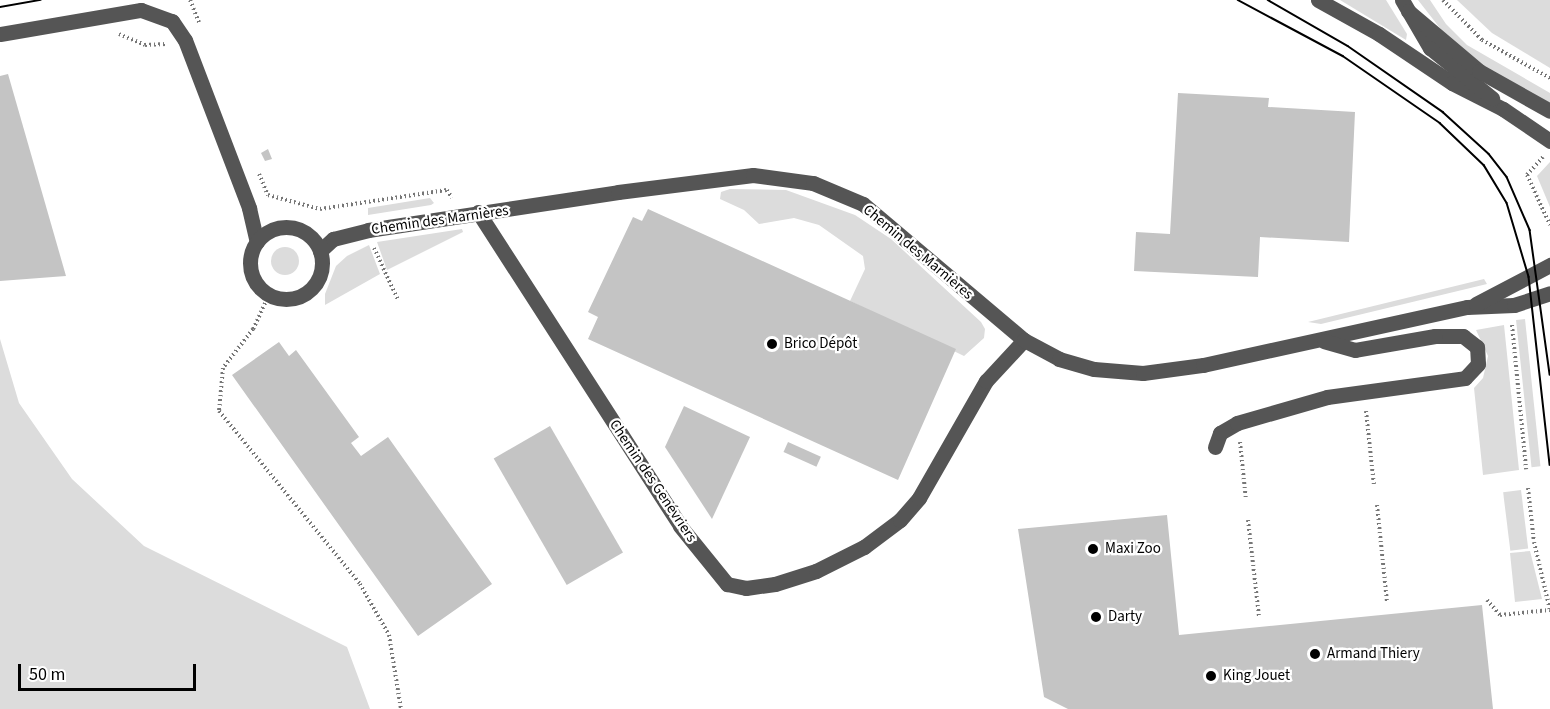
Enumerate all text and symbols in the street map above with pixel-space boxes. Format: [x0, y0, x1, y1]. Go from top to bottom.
street label: Chemin des Marnières [370, 201, 510, 239]
street label: Chemin des Marnières [859, 201, 977, 303]
place label: Brico Dépôt [784, 335, 857, 353]
marker: Brico Dépôt [765, 337, 779, 351]
street label: Chemin des Genévriers [605, 416, 701, 546]
place label: Maxi Zoo [1105, 540, 1161, 558]
marker: Maxi Zoo [1086, 542, 1100, 556]
place label: Darty [1108, 608, 1142, 626]
marker: Darty [1089, 610, 1103, 624]
place label: Armand Thiery [1327, 645, 1420, 663]
marker: Armand Thiery [1308, 647, 1322, 661]
scale bar [21, 652, 200, 690]
text: 50 m [29, 662, 65, 687]
place label: King Jouet [1223, 667, 1290, 685]
marker: King Jouet [1204, 669, 1218, 683]

